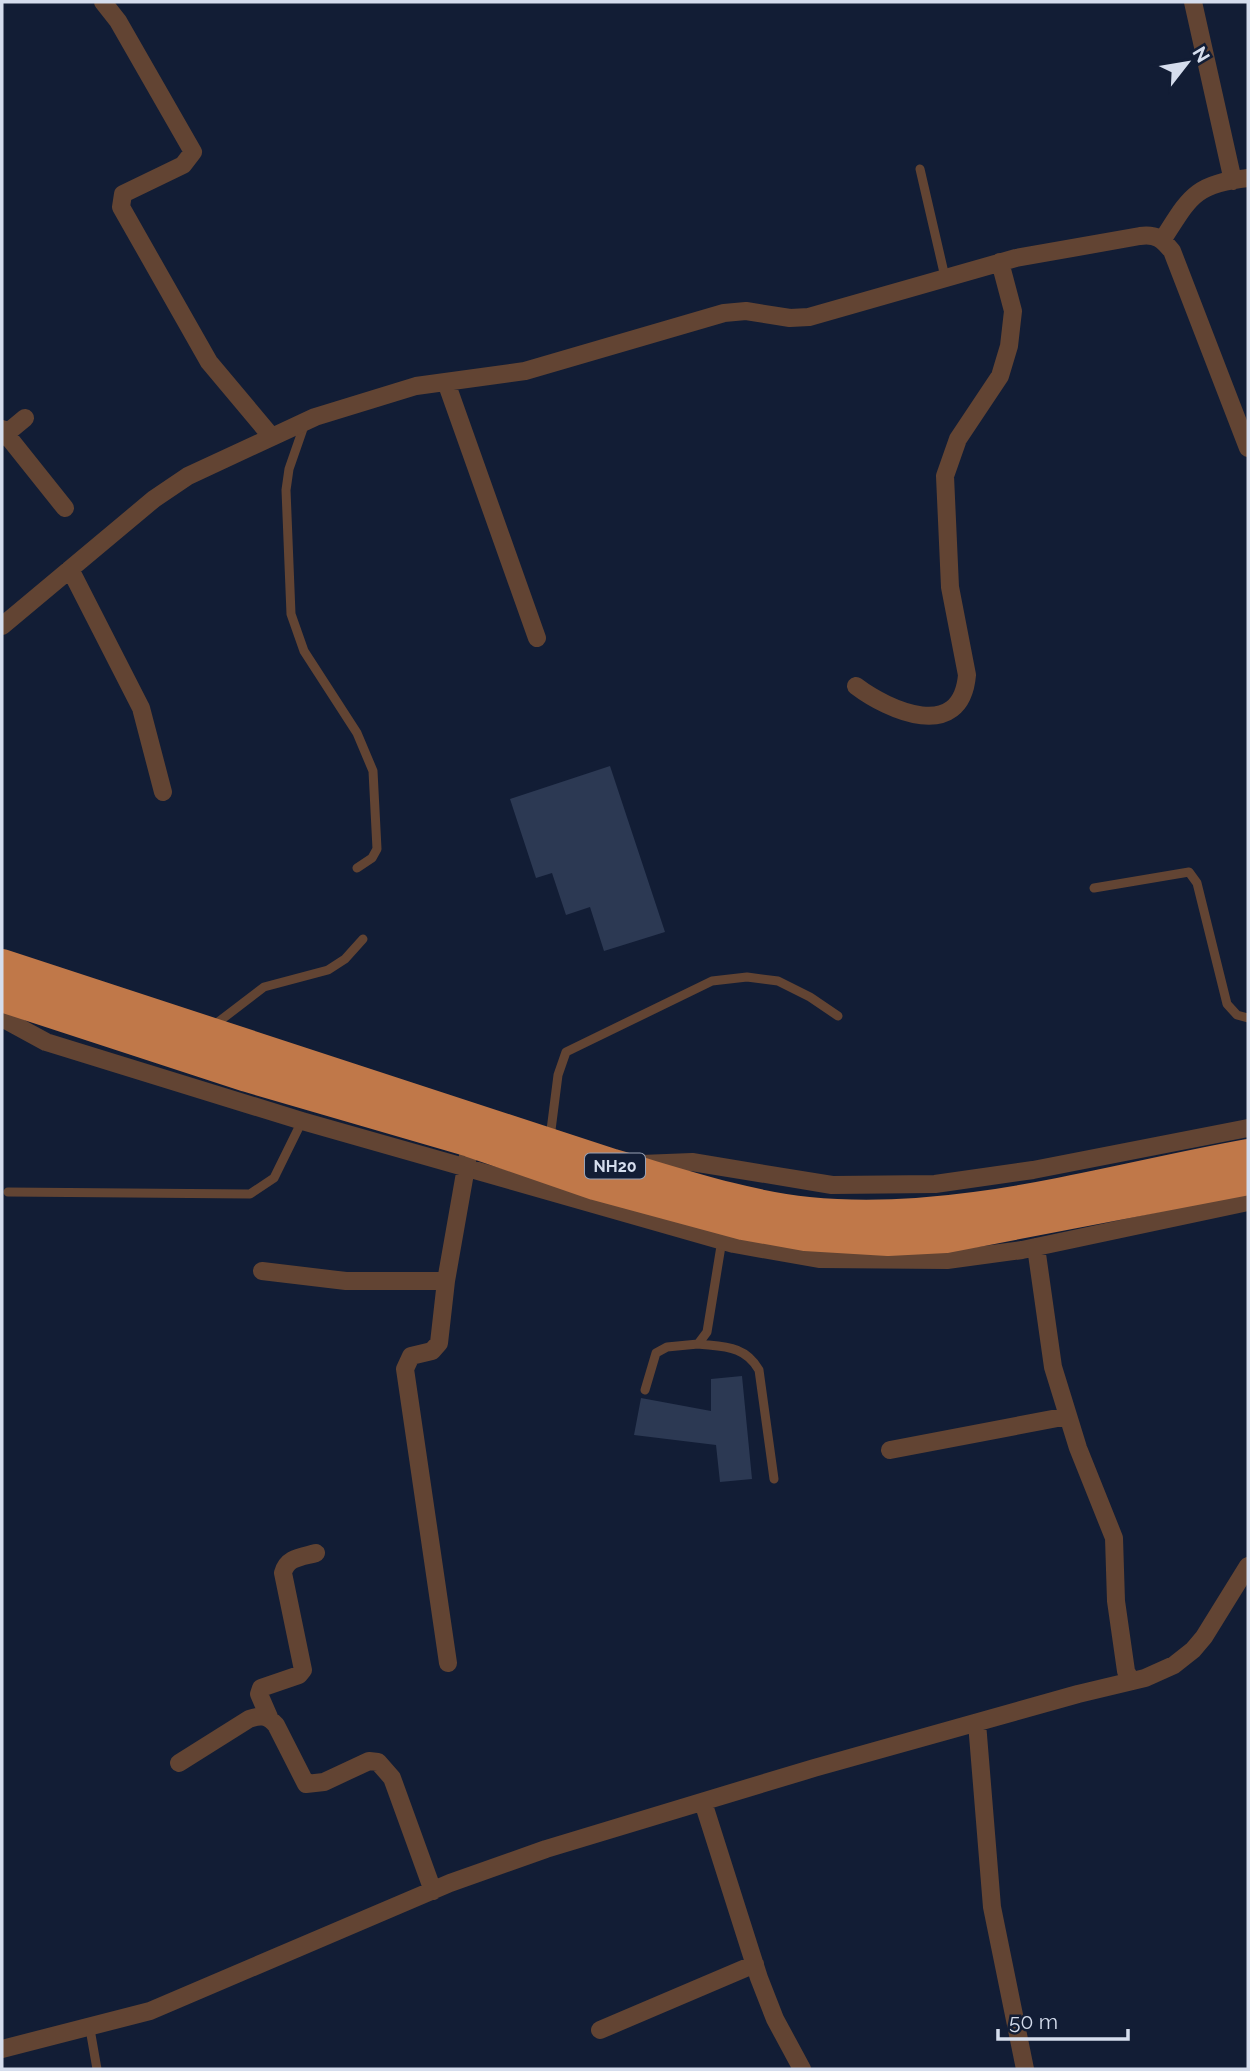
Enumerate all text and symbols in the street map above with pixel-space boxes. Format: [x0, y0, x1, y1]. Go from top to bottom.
north arrow [1152, 28, 1222, 98]
text: N [1188, 42, 1215, 66]
road number: NH20 [585, 1154, 645, 1178]
scale bar [998, 1997, 1128, 2041]
text: 50 m [1009, 2009, 1058, 2034]

